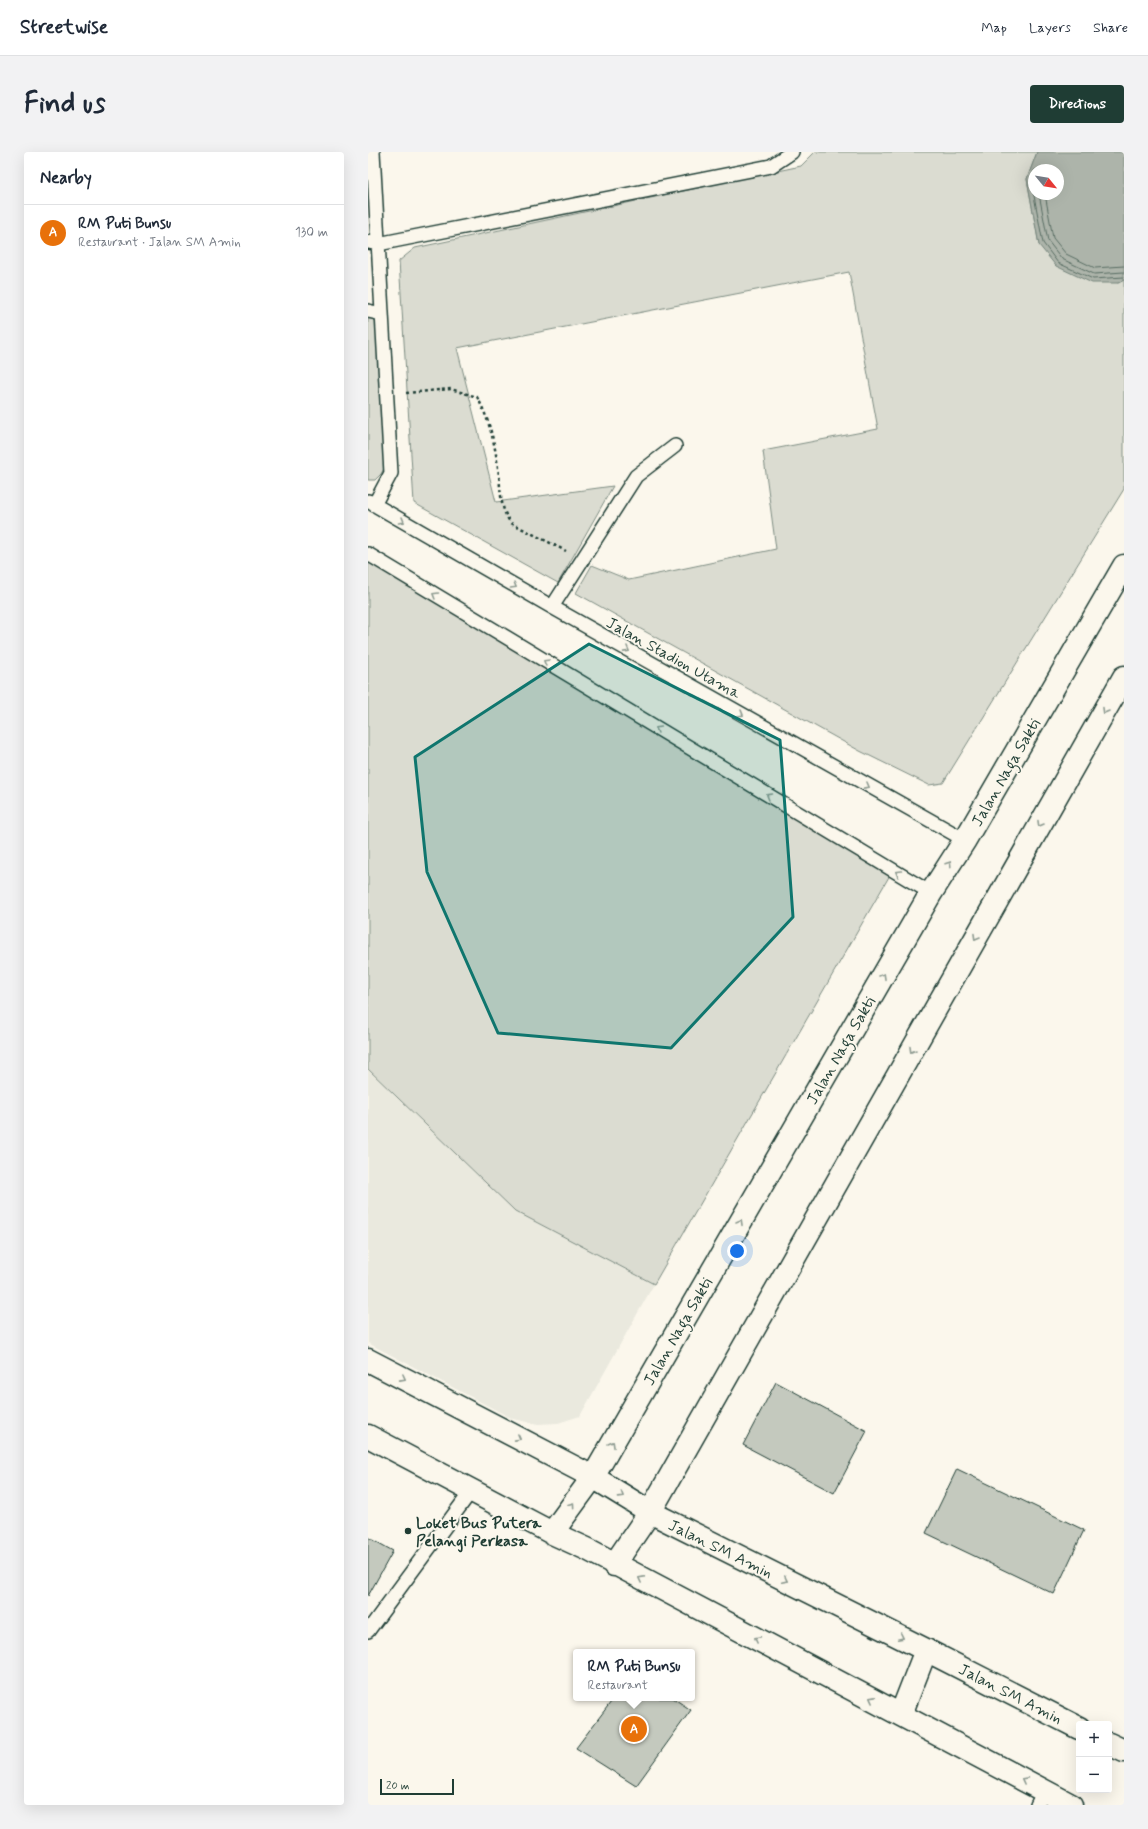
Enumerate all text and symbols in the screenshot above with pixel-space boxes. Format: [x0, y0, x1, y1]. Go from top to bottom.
text: Streetwise [20, 15, 108, 40]
text: Map [981, 19, 1007, 37]
text: Layers [1029, 19, 1071, 37]
text: Share [1093, 19, 1128, 37]
button: Directions [1030, 85, 1124, 123]
text: Find us [24, 86, 105, 123]
north arrow [1028, 164, 1064, 200]
text: Nearby [40, 167, 92, 189]
text: RM Puti Bunsu [78, 214, 171, 234]
text: A [49, 224, 57, 241]
text: 130 m [295, 224, 328, 241]
text: Restaurant · Jalan SM Amin [78, 234, 241, 251]
one-way arrow [398, 517, 405, 524]
one-way arrow [510, 581, 517, 588]
one-way arrow [432, 592, 439, 599]
street label: Jalan Stadion Utama [602, 613, 745, 704]
one-way arrow [623, 645, 631, 652]
one-way arrow [543, 659, 550, 666]
one-way arrow [1102, 707, 1109, 714]
one-way arrow [737, 709, 744, 716]
street label: Jalan Naga Sakti [967, 715, 1047, 831]
one-way arrow [655, 726, 662, 734]
one-way arrow [863, 781, 870, 789]
one-way arrow [766, 794, 773, 801]
one-way arrow [1038, 820, 1045, 827]
one-way arrow [944, 861, 952, 868]
one-way arrow [895, 870, 902, 877]
one-way arrow [973, 933, 980, 940]
one-way arrow [878, 973, 885, 980]
street label: Jalan Naga Sakti [802, 993, 882, 1109]
one-way arrow [909, 1046, 916, 1053]
one-way arrow [736, 1219, 743, 1226]
your location [727, 1241, 747, 1261]
street label: Jalan Naga Sakti [639, 1274, 719, 1390]
one-way arrow [398, 1373, 406, 1381]
one-way arrow [514, 1433, 521, 1441]
one-way arrow [608, 1440, 615, 1448]
one-way arrow [617, 1490, 624, 1498]
one-way arrow [568, 1503, 575, 1510]
place label: Loket Bus Putera Pelangi Perkasa [416, 1513, 542, 1553]
street label: Jalan SM Amin [665, 1515, 776, 1584]
marker: Loket Bus Putera Pelangi Perkasa [403, 1526, 413, 1536]
one-way arrow [780, 1575, 788, 1582]
one-way arrow [638, 1576, 646, 1584]
one-way arrow [897, 1633, 904, 1640]
one-way arrow [753, 1636, 761, 1644]
popup [573, 1649, 695, 1701]
text: RM Puti Bunsu [587, 1657, 681, 1677]
street label: Jalan SM Amin [955, 1659, 1066, 1730]
text: Restaurant [587, 1677, 648, 1694]
one-way arrow [869, 1697, 876, 1704]
pin: A [621, 1714, 647, 1744]
map controls [1076, 1721, 1112, 1793]
button: + [1076, 1721, 1112, 1757]
button: − [1076, 1757, 1112, 1793]
scale bar [380, 1777, 454, 1796]
one-way arrow [1021, 1777, 1028, 1785]
text: 20 m [386, 1779, 409, 1793]

